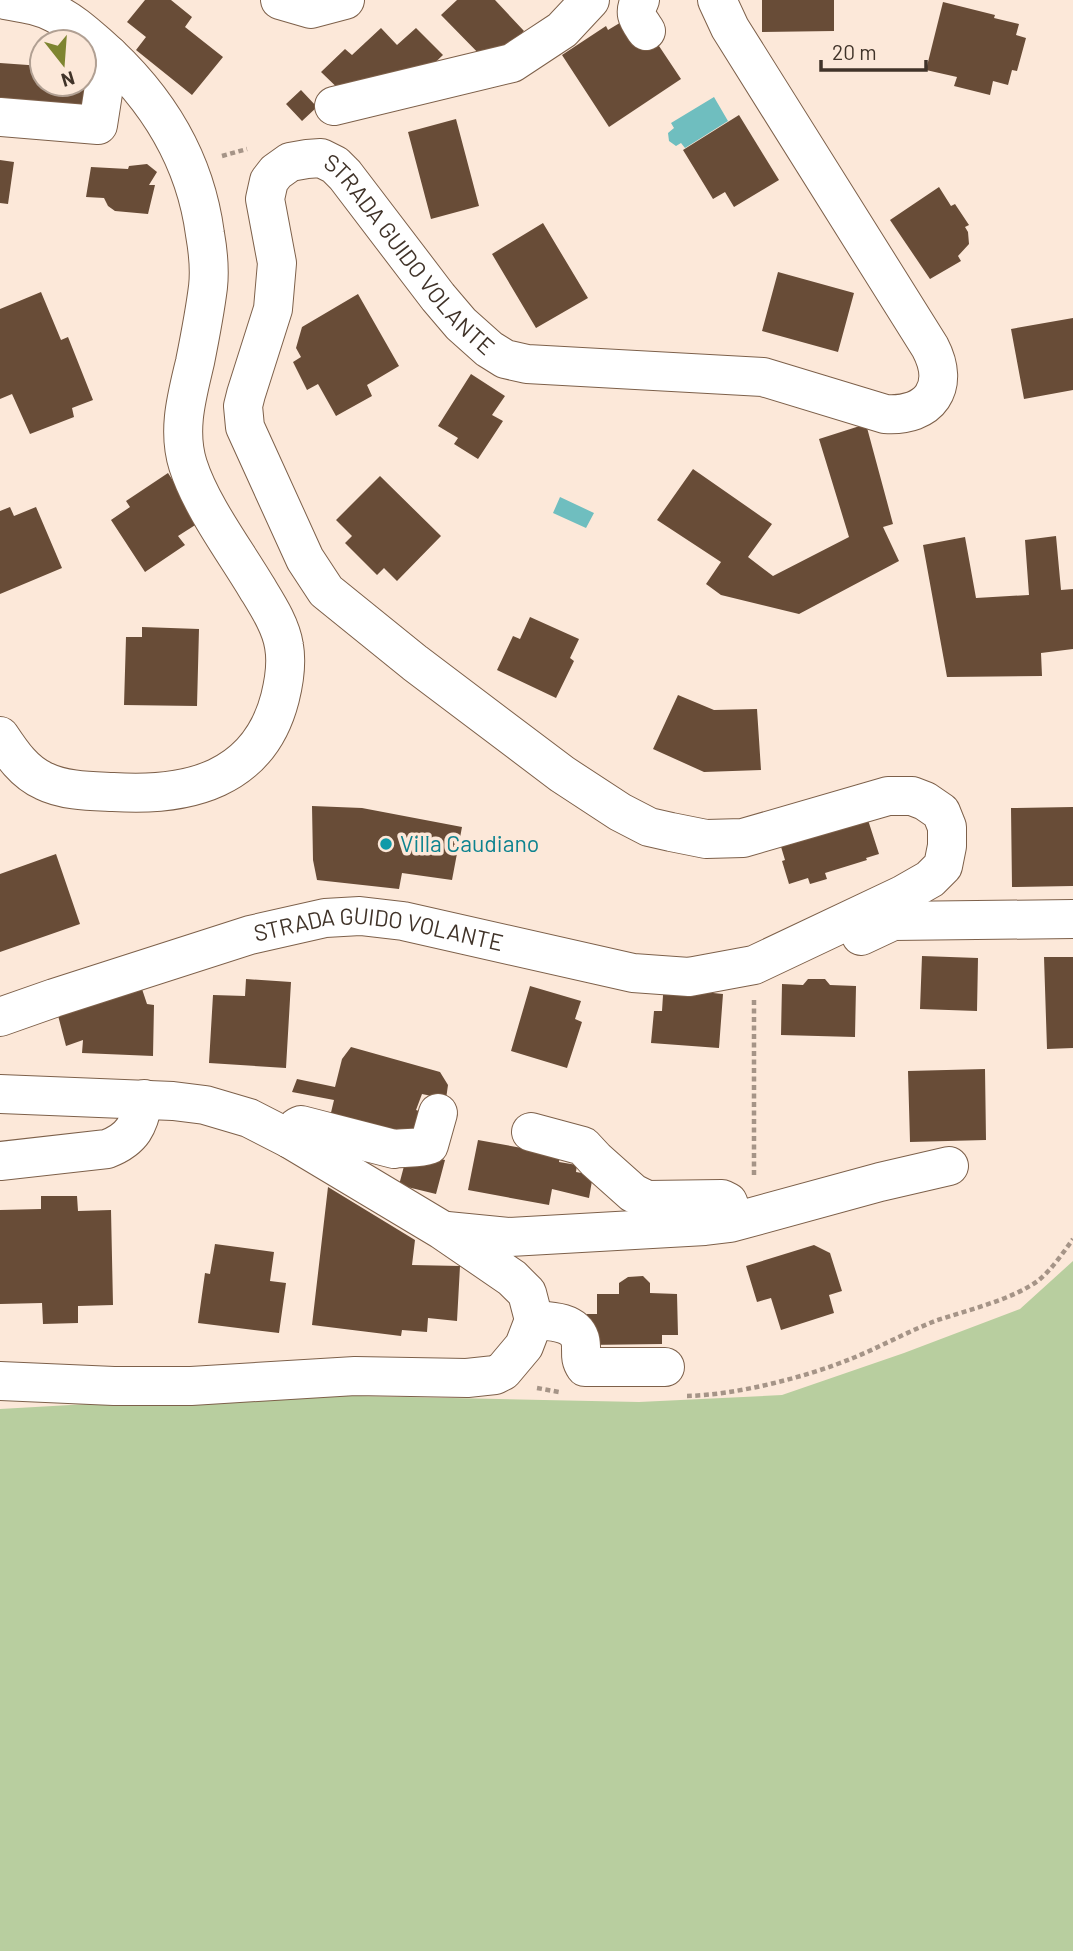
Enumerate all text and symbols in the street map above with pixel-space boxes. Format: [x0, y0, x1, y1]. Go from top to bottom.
north arrow [28, 28, 98, 98]
scale bar [821, 28, 926, 72]
text: 20 m [832, 39, 877, 64]
text: N [59, 67, 78, 93]
street label: STRADA GUIDO VOLANTE [320, 147, 501, 360]
place label: Villa Caudiano [400, 829, 539, 857]
marker: Villa Caudiano [378, 836, 394, 852]
street label: STRADA GUIDO VOLANTE [251, 900, 506, 956]

